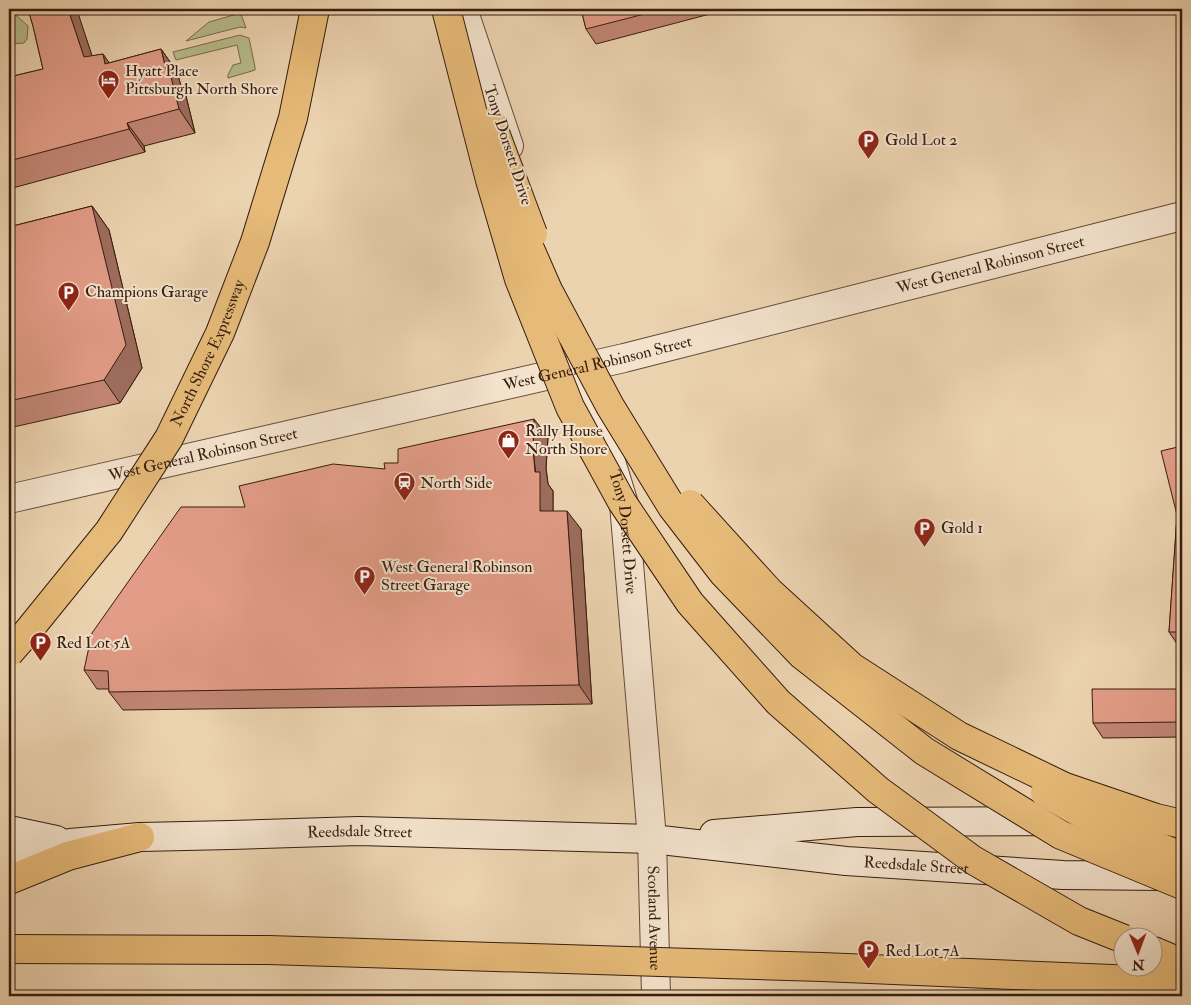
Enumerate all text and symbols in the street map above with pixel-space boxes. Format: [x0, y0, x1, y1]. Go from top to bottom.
place label: Hyatt Place Pittsburgh North Shore [125, 61, 278, 99]
hotel icon: Hyatt Place Pittsburgh North Shore [97, 68, 121, 99]
street label: Tony Dorsett Drive [479, 82, 537, 208]
parking icon: Gold Lot 2 [857, 128, 881, 159]
place label: Gold Lot 2 [885, 130, 957, 150]
street label: West General Robinson Street [893, 231, 1087, 299]
street label: North Shore Expressway [166, 276, 250, 430]
parking icon: Champions Garage [57, 280, 81, 311]
place label: Champions Garage [85, 282, 208, 303]
street label: West General Robinson Street [500, 331, 694, 396]
place label: Rally House North Shore [525, 421, 607, 459]
street label: West General Robinson Street [106, 423, 299, 486]
shop icon: Rally House North Shore [497, 428, 521, 459]
street label: Tony Dorsett Drive [604, 468, 642, 595]
station icon: North Side [392, 471, 416, 502]
place label: North Side [420, 473, 492, 493]
parking icon: Gold 1 [913, 516, 937, 547]
place label: Gold 1 [941, 518, 983, 538]
place label: West General Robinson Street Garage [380, 557, 532, 595]
parking icon: West General Robinson Street Garage [353, 564, 377, 595]
parking icon: Red Lot 5A [28, 631, 52, 662]
place label: Red Lot 5A [56, 633, 130, 653]
street label: Reedsdale Street [307, 821, 413, 843]
street label: Reedsdale Street [863, 852, 969, 879]
street label: Scotland Avenue [643, 865, 665, 971]
north arrow [1114, 928, 1164, 978]
parking icon: Red Lot 7A [857, 939, 881, 970]
place label: Red Lot 7A [885, 941, 960, 961]
text: N [1131, 956, 1146, 973]

